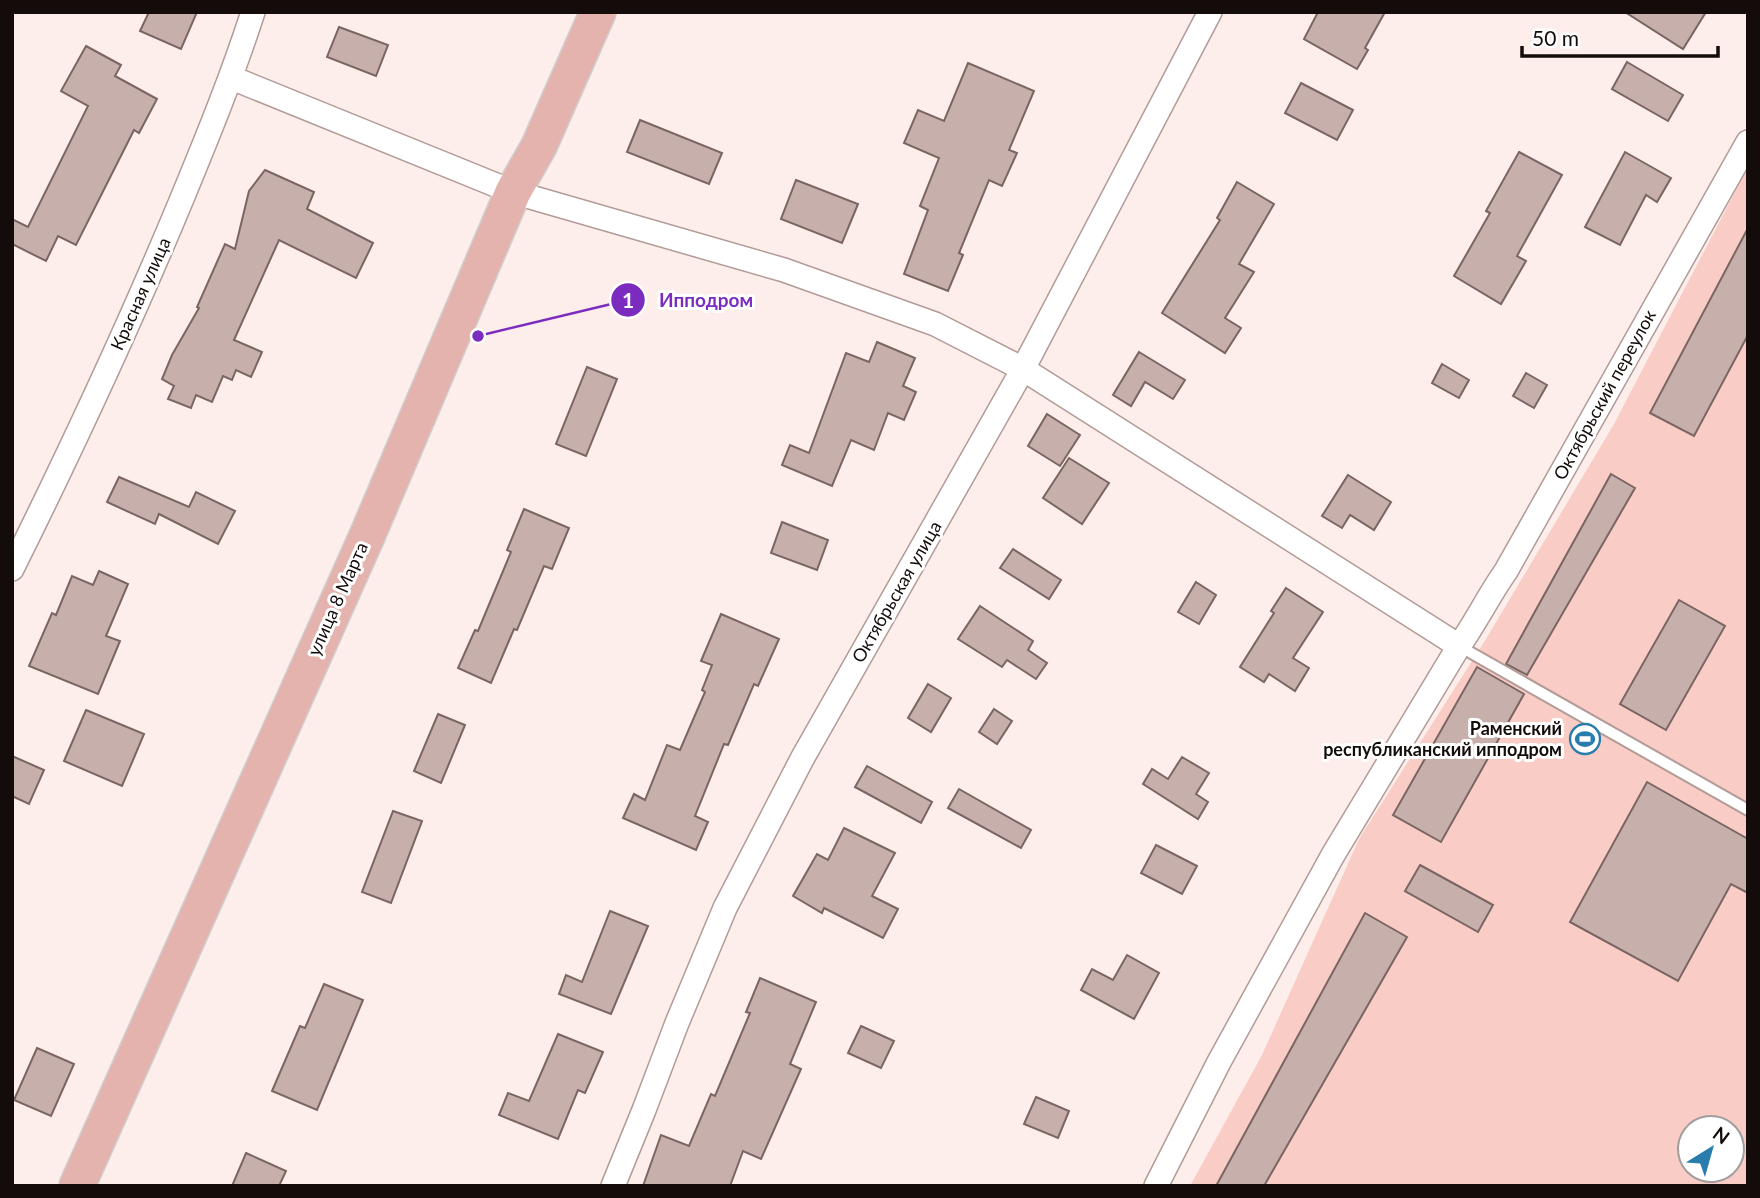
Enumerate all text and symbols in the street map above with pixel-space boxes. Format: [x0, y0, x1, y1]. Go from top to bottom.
scale bar [1522, 14, 1718, 58]
text: 50 m [1532, 25, 1579, 50]
street label: Красная улица [105, 234, 175, 353]
callout: Ипподром [610, 280, 768, 320]
text: 1 [622, 287, 634, 312]
text: Ипподром [659, 288, 753, 311]
street label: Октябрьский переулок [1548, 305, 1660, 483]
street label: Октябрьская улица [847, 517, 946, 666]
street label: улица 8 Марта [302, 538, 372, 659]
place label: Раменский республиканский ипподром [1323, 717, 1562, 760]
sports icon: Раменский республиканский ипподром [1568, 722, 1602, 756]
north arrow [1676, 1114, 1746, 1184]
text: N [1709, 1121, 1734, 1149]

